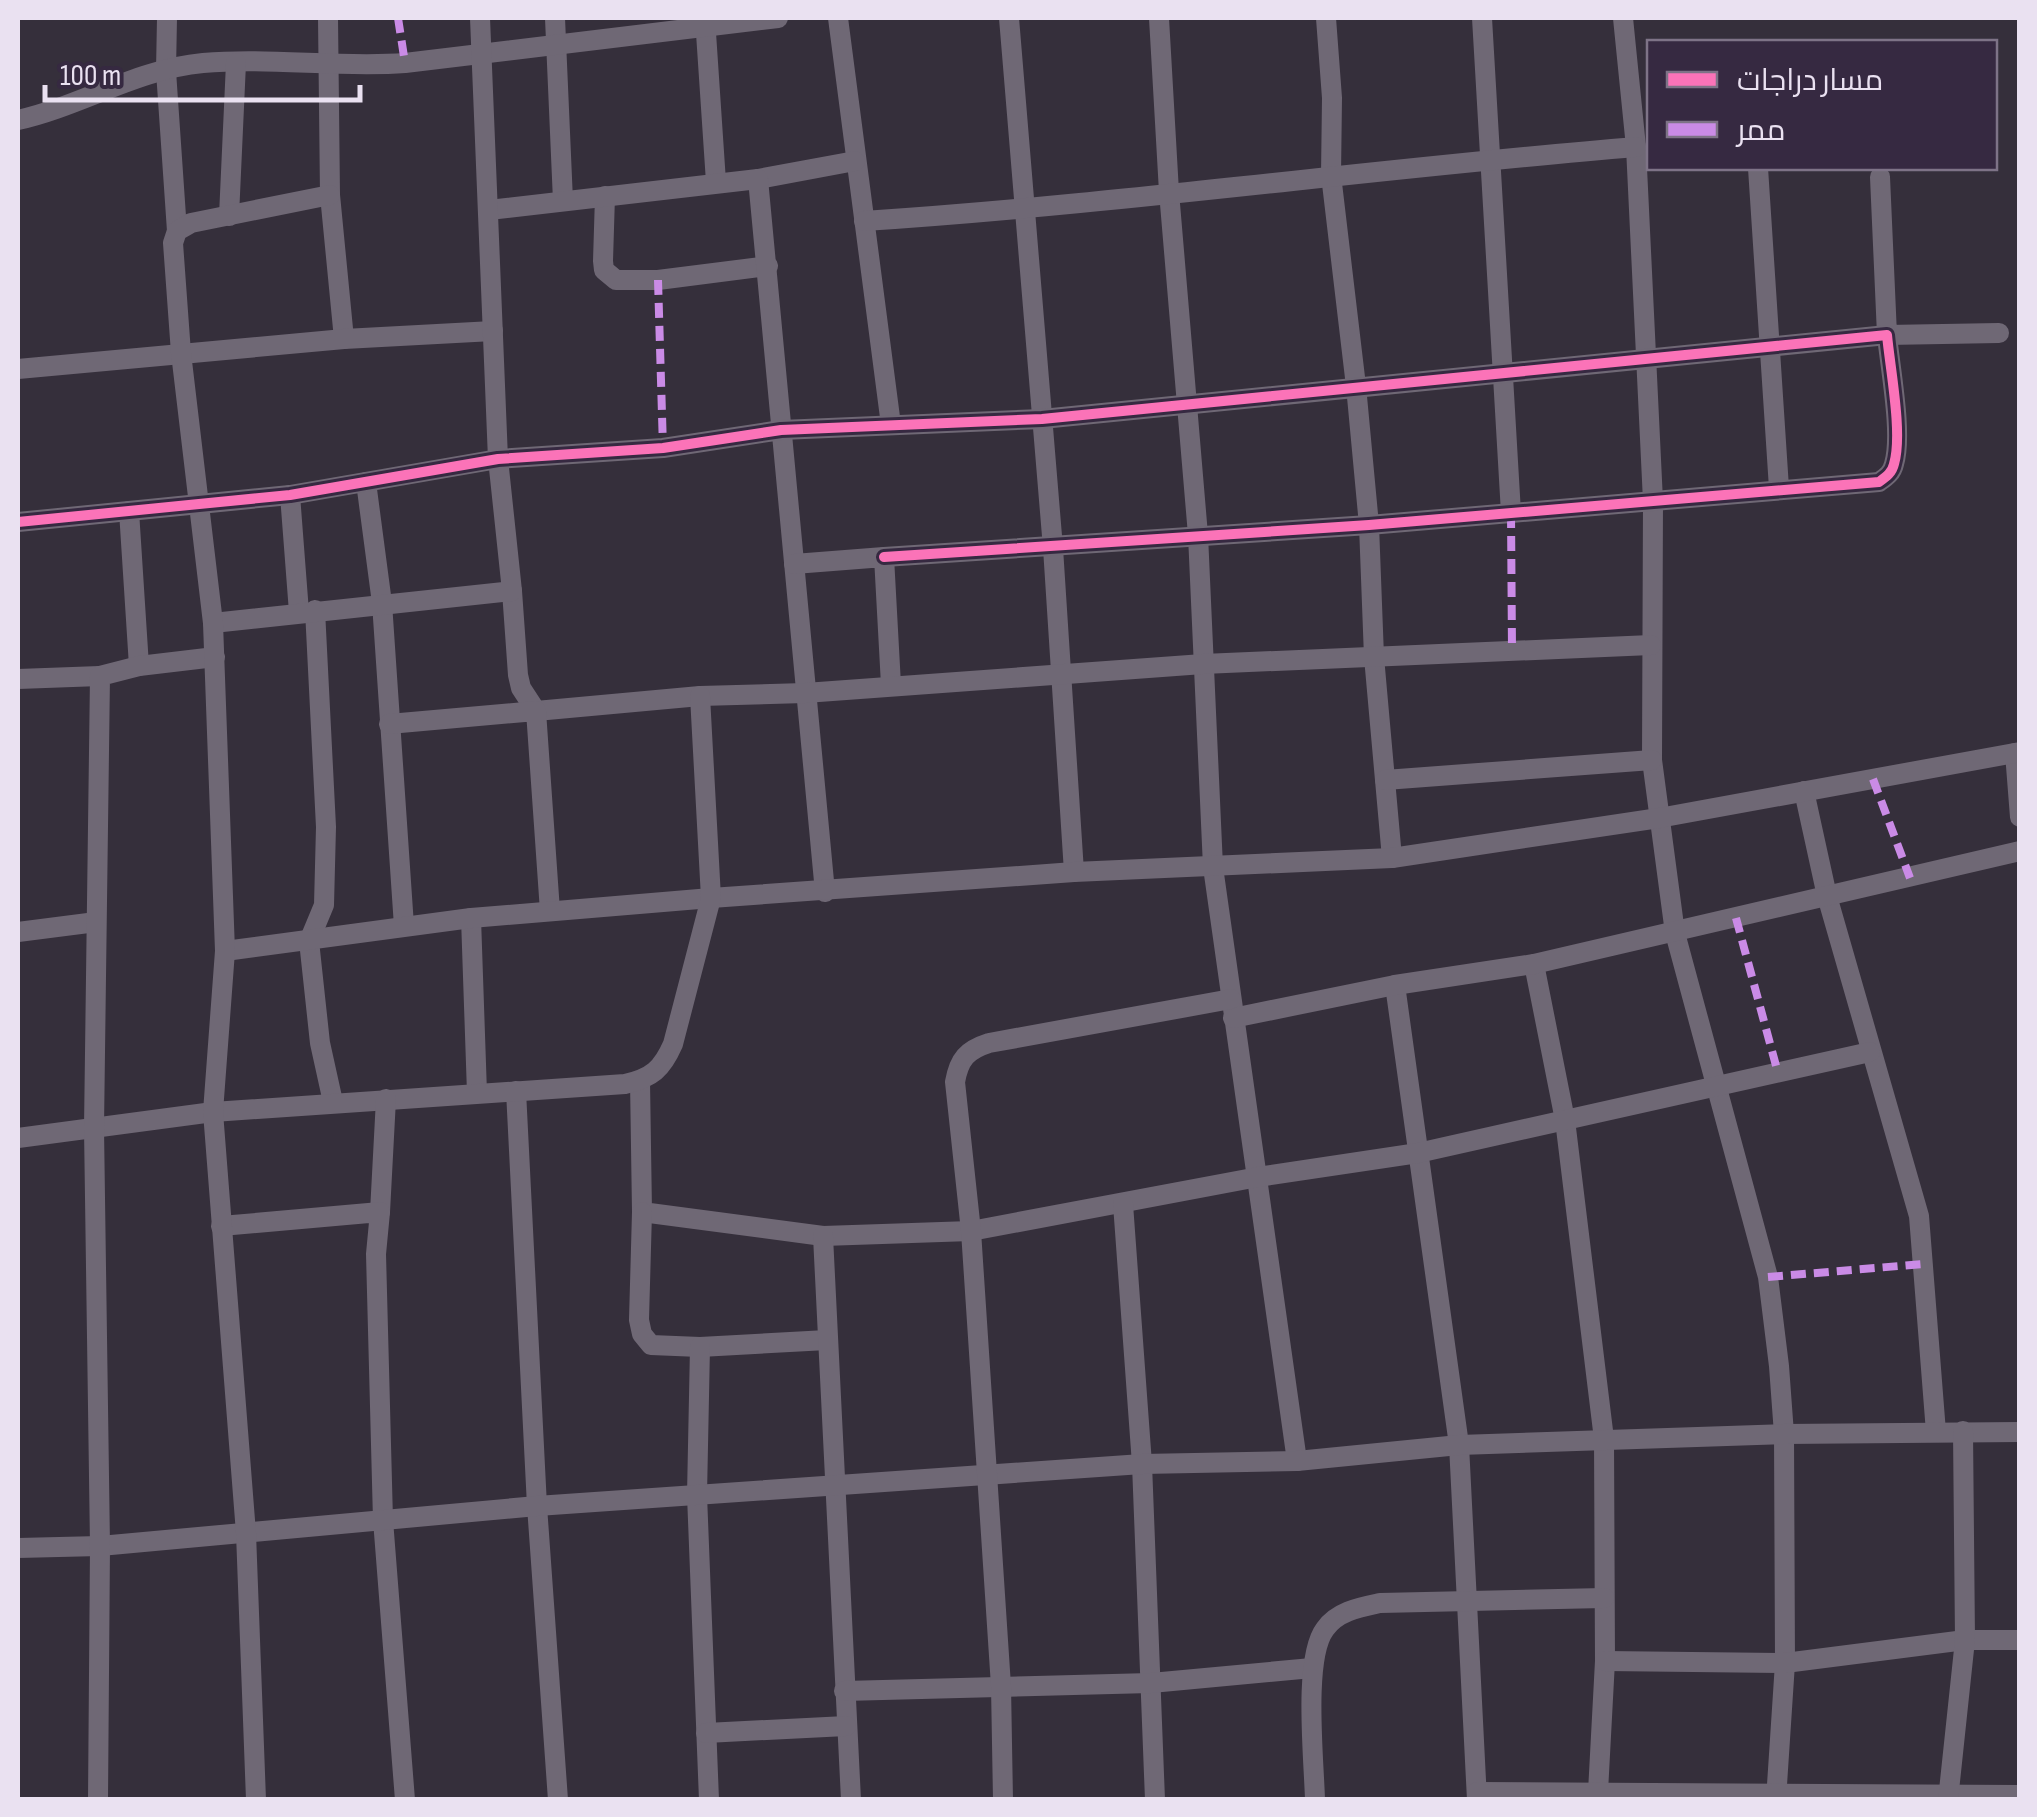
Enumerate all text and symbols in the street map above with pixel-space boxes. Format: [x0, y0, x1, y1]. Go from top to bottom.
scale bar [45, 40, 360, 102]
legend [1647, 40, 1997, 170]
text: 100 m [60, 58, 121, 94]
text: مسار دراجات [1737, 63, 1883, 99]
text: ممر [1735, 113, 1786, 149]

